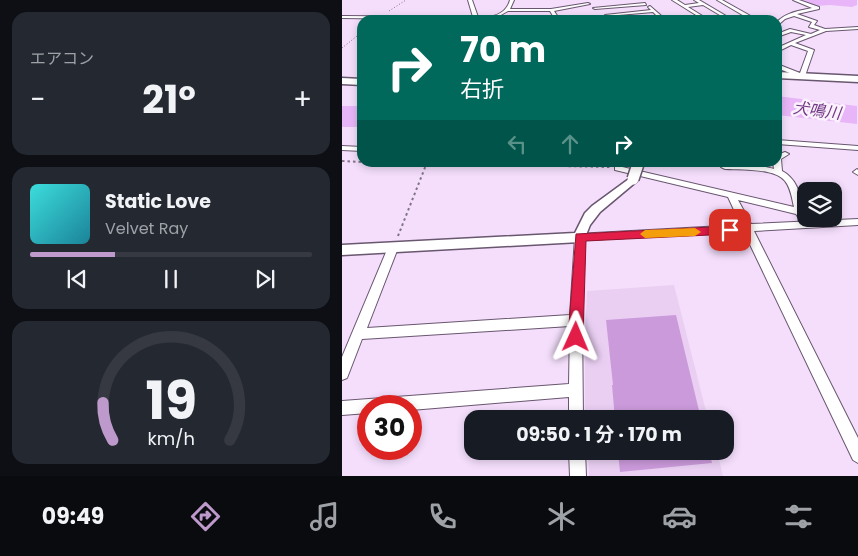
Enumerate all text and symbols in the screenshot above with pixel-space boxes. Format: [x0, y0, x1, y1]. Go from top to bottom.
text: 70 m [460, 25, 546, 74]
icon: right [377, 35, 442, 100]
text: エアコン [30, 47, 94, 70]
text: 21° [142, 73, 196, 126]
text: 右折 [460, 74, 504, 105]
text: − [30, 80, 45, 119]
text: + [293, 80, 312, 119]
water label: 犬鳴川 [792, 96, 844, 125]
icon: left [503, 130, 531, 158]
icon: ahead [556, 130, 584, 158]
icon: right [609, 130, 637, 158]
map controls [797, 182, 842, 227]
button: layers [797, 182, 842, 227]
text: Static Love [105, 188, 211, 215]
pin [709, 209, 751, 251]
icon: arrive [716, 216, 744, 244]
text: Velvet Ray [105, 217, 188, 240]
icon: previous [63, 265, 91, 293]
icon: pause [157, 265, 185, 293]
icon: next [251, 265, 279, 293]
position arrow [549, 310, 601, 362]
text: 19 [145, 364, 197, 437]
speed limit sign: 30 [357, 395, 422, 460]
text: 09:50 · 1 分 · 170 m [516, 421, 682, 448]
text: km/h [147, 426, 195, 451]
icon: directions [188, 499, 223, 534]
icon: music [307, 499, 342, 534]
icon: phone [425, 499, 460, 534]
icon: climate [544, 499, 579, 534]
icon: car [662, 499, 697, 534]
icon: filters [781, 499, 816, 534]
text: 09:49 [42, 501, 104, 532]

